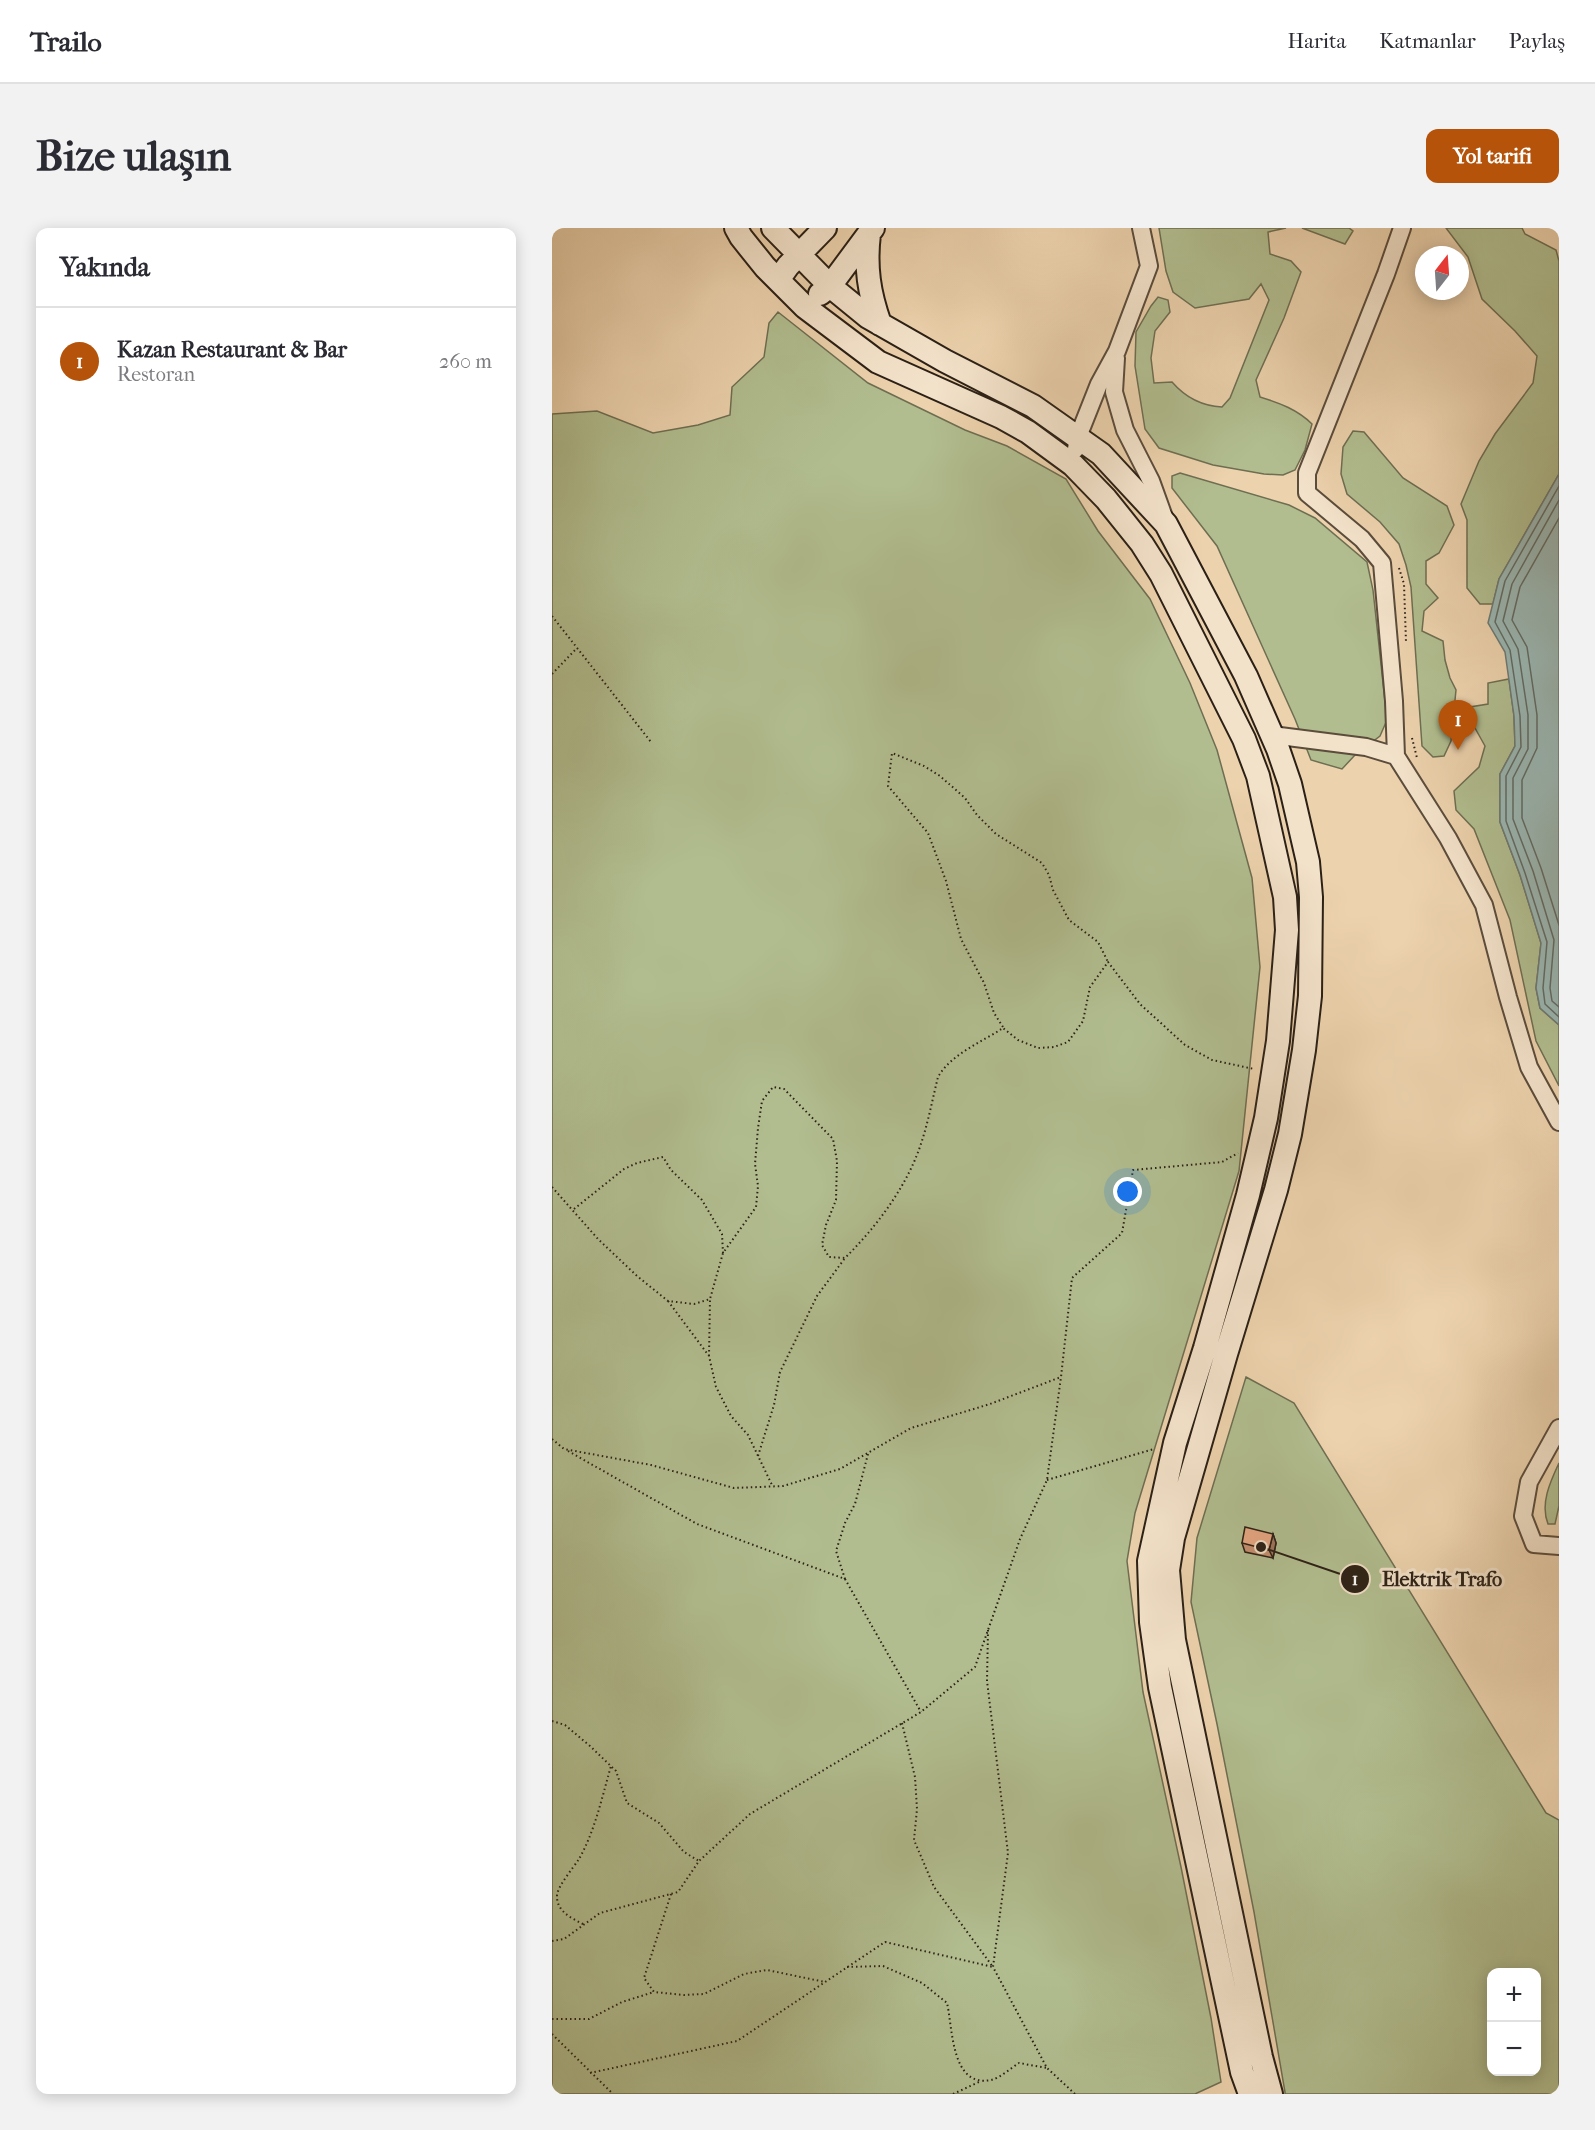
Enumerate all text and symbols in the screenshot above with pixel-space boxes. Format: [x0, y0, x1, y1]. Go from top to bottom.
text: Trailo [30, 25, 102, 58]
text: Harita [1288, 29, 1346, 53]
text: Katmanlar [1379, 29, 1476, 53]
text: Paylaş [1509, 29, 1565, 53]
button: Yol tarifi [1426, 129, 1559, 183]
text: Bize ulaşın [36, 132, 231, 181]
north arrow [1415, 246, 1469, 300]
text: Yakında [60, 252, 150, 283]
text: Kazan Restaurant & Bar [117, 337, 347, 363]
text: 1 [76, 350, 83, 373]
text: 260 m [439, 350, 492, 373]
text: Restoran [117, 363, 195, 386]
pin: 1 [1438, 700, 1478, 750]
your location [1113, 1177, 1142, 1206]
callout: Elektrik Trafo [1340, 1560, 1514, 1598]
text: Elektrik Trafo [1382, 1568, 1502, 1591]
text: 1 [1352, 1569, 1358, 1590]
map controls [1487, 1968, 1541, 2076]
button: + [1487, 1968, 1541, 2022]
button: − [1487, 2022, 1541, 2076]

